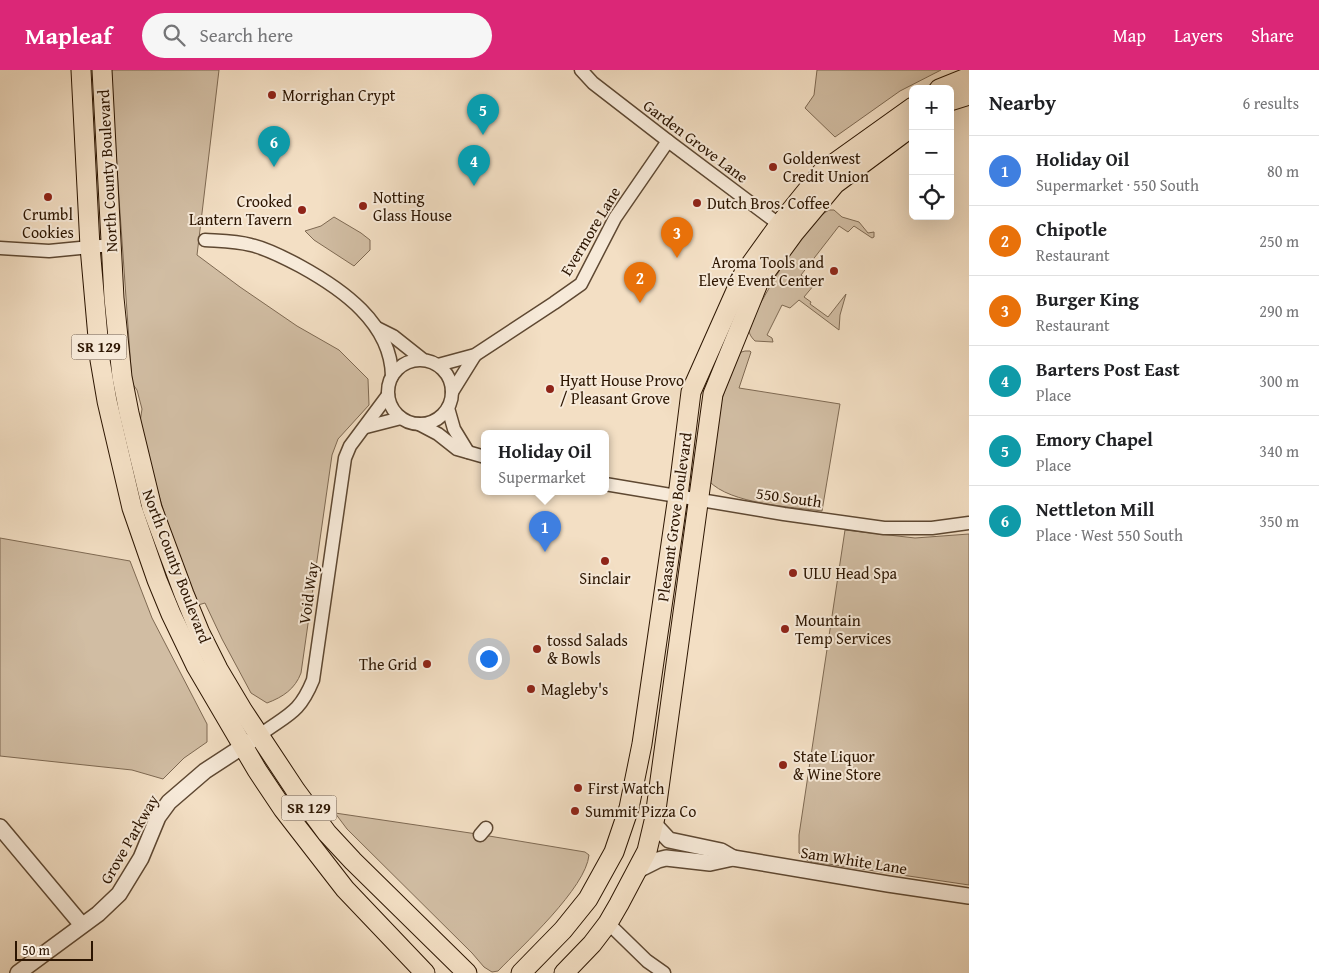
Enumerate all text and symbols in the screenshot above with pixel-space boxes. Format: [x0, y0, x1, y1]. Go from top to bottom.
search box [142, 13, 492, 58]
text: Mapleaf [25, 18, 112, 53]
icon: search [160, 21, 188, 49]
text: Search here [200, 21, 293, 49]
text: Map [1113, 22, 1146, 49]
text: Layers [1174, 22, 1223, 49]
text: Share [1251, 22, 1294, 49]
place label: Morrighan Crypt [282, 83, 396, 107]
map controls [909, 85, 954, 220]
button: + [909, 85, 954, 130]
text: Nearby [989, 87, 1056, 118]
street label: North County Boulevard [91, 88, 123, 253]
marker: Morrighan Crypt [266, 89, 278, 101]
text: 6 results [1242, 91, 1299, 115]
street label: Garden Grove Lane [638, 93, 754, 189]
pin: 5 [467, 94, 499, 135]
pin: 6 [258, 126, 290, 167]
button: − [909, 130, 954, 175]
pin: 4 [458, 145, 490, 186]
text: Holiday Oil [1036, 145, 1129, 173]
place label: Goldenwest Credit Union [783, 146, 869, 188]
text: 1 [1001, 159, 1009, 183]
text: 80 m [1267, 159, 1299, 183]
marker: Goldenwest Credit Union [767, 161, 779, 173]
text: Supermarket · 550 South [1036, 173, 1199, 197]
button: locate [909, 175, 954, 220]
street label: Evermore Lane [554, 182, 626, 280]
place label: Notting Glass House [373, 185, 452, 227]
place label: Crooked Lantern Tavern [189, 189, 292, 231]
marker: Crumbl Cookies [42, 191, 54, 203]
place label: Dutch Bros. Coffee [707, 191, 830, 215]
marker: Dutch Bros. Coffee [691, 197, 703, 209]
marker: Notting Glass House [357, 200, 369, 212]
place label: Crumbl Cookies [22, 202, 74, 244]
marker: Crooked Lantern Tavern [296, 204, 308, 216]
text: Chipotle [1036, 215, 1107, 243]
pin: 3 [661, 217, 693, 258]
text: 2 [1001, 229, 1009, 253]
text: 250 m [1259, 229, 1299, 253]
text: Restaurant [1036, 243, 1110, 267]
place label: Aroma Tools and Elevé Event Center [699, 250, 824, 292]
pin: 2 [624, 262, 656, 303]
marker: Aroma Tools and Elevé Event Center [828, 265, 840, 277]
text: Burger King [1036, 285, 1139, 313]
text: 3 [1001, 299, 1009, 323]
text: 290 m [1259, 299, 1299, 323]
text: Restaurant [1036, 313, 1110, 337]
road number: SR 129 [72, 334, 126, 360]
text: Barters Post East [1036, 355, 1180, 383]
place label: Hyatt House Provo / Pleasant Grove [560, 368, 684, 410]
text: 4 [1001, 369, 1009, 393]
text: 300 m [1259, 369, 1299, 393]
marker: Hyatt House Provo / Pleasant Grove [544, 383, 556, 395]
text: Place [1036, 383, 1071, 407]
text: Emory Chapel [1036, 425, 1153, 453]
popup [481, 430, 609, 495]
street label: Pleasant Grove Boulevard [650, 430, 698, 603]
text: Holiday Oil [498, 437, 592, 465]
text: 5 [1001, 439, 1009, 463]
text: 340 m [1259, 439, 1299, 463]
text: Place [1036, 453, 1071, 477]
text: Supermarket [498, 465, 586, 489]
street label: 550 South [755, 481, 823, 513]
street label: North County Boulevard [137, 486, 218, 647]
text: Nettleton Mill [1036, 495, 1154, 523]
text: 6 [1001, 509, 1009, 533]
text: 350 m [1259, 509, 1299, 533]
pin: 1 [529, 511, 561, 552]
text: Place · West 550 South [1036, 523, 1183, 547]
marker: Sinclair [599, 555, 611, 567]
street label: Void Way [292, 560, 324, 626]
place label: ULU Head Spa [803, 561, 898, 585]
place label: Sinclair [579, 566, 631, 590]
marker: ULU Head Spa [787, 567, 799, 579]
place label: Mountain Temp Services [795, 608, 891, 650]
marker: Mountain Temp Services [779, 623, 791, 635]
place label: tossd Salads & Bowls [547, 628, 628, 670]
marker: tossd Salads & Bowls [531, 643, 543, 655]
your location [476, 646, 502, 672]
place label: The Grid [359, 652, 417, 676]
marker: The Grid [421, 658, 433, 670]
place label: Magleby's [541, 677, 608, 701]
marker: Magleby's [525, 683, 537, 695]
place label: State Liquor & Wine Store [793, 744, 881, 786]
marker: State Liquor & Wine Store [777, 759, 789, 771]
place label: First Watch [588, 776, 664, 800]
marker: First Watch [572, 782, 584, 794]
street label: Grove Parkway [94, 790, 164, 888]
road number: SR 129 [282, 796, 336, 820]
place label: Summit Pizza Co [585, 799, 696, 823]
marker: Summit Pizza Co [569, 805, 581, 817]
street label: Sam White Lane [799, 840, 909, 880]
scale bar [15, 938, 92, 961]
text: 50 m [22, 940, 50, 960]

